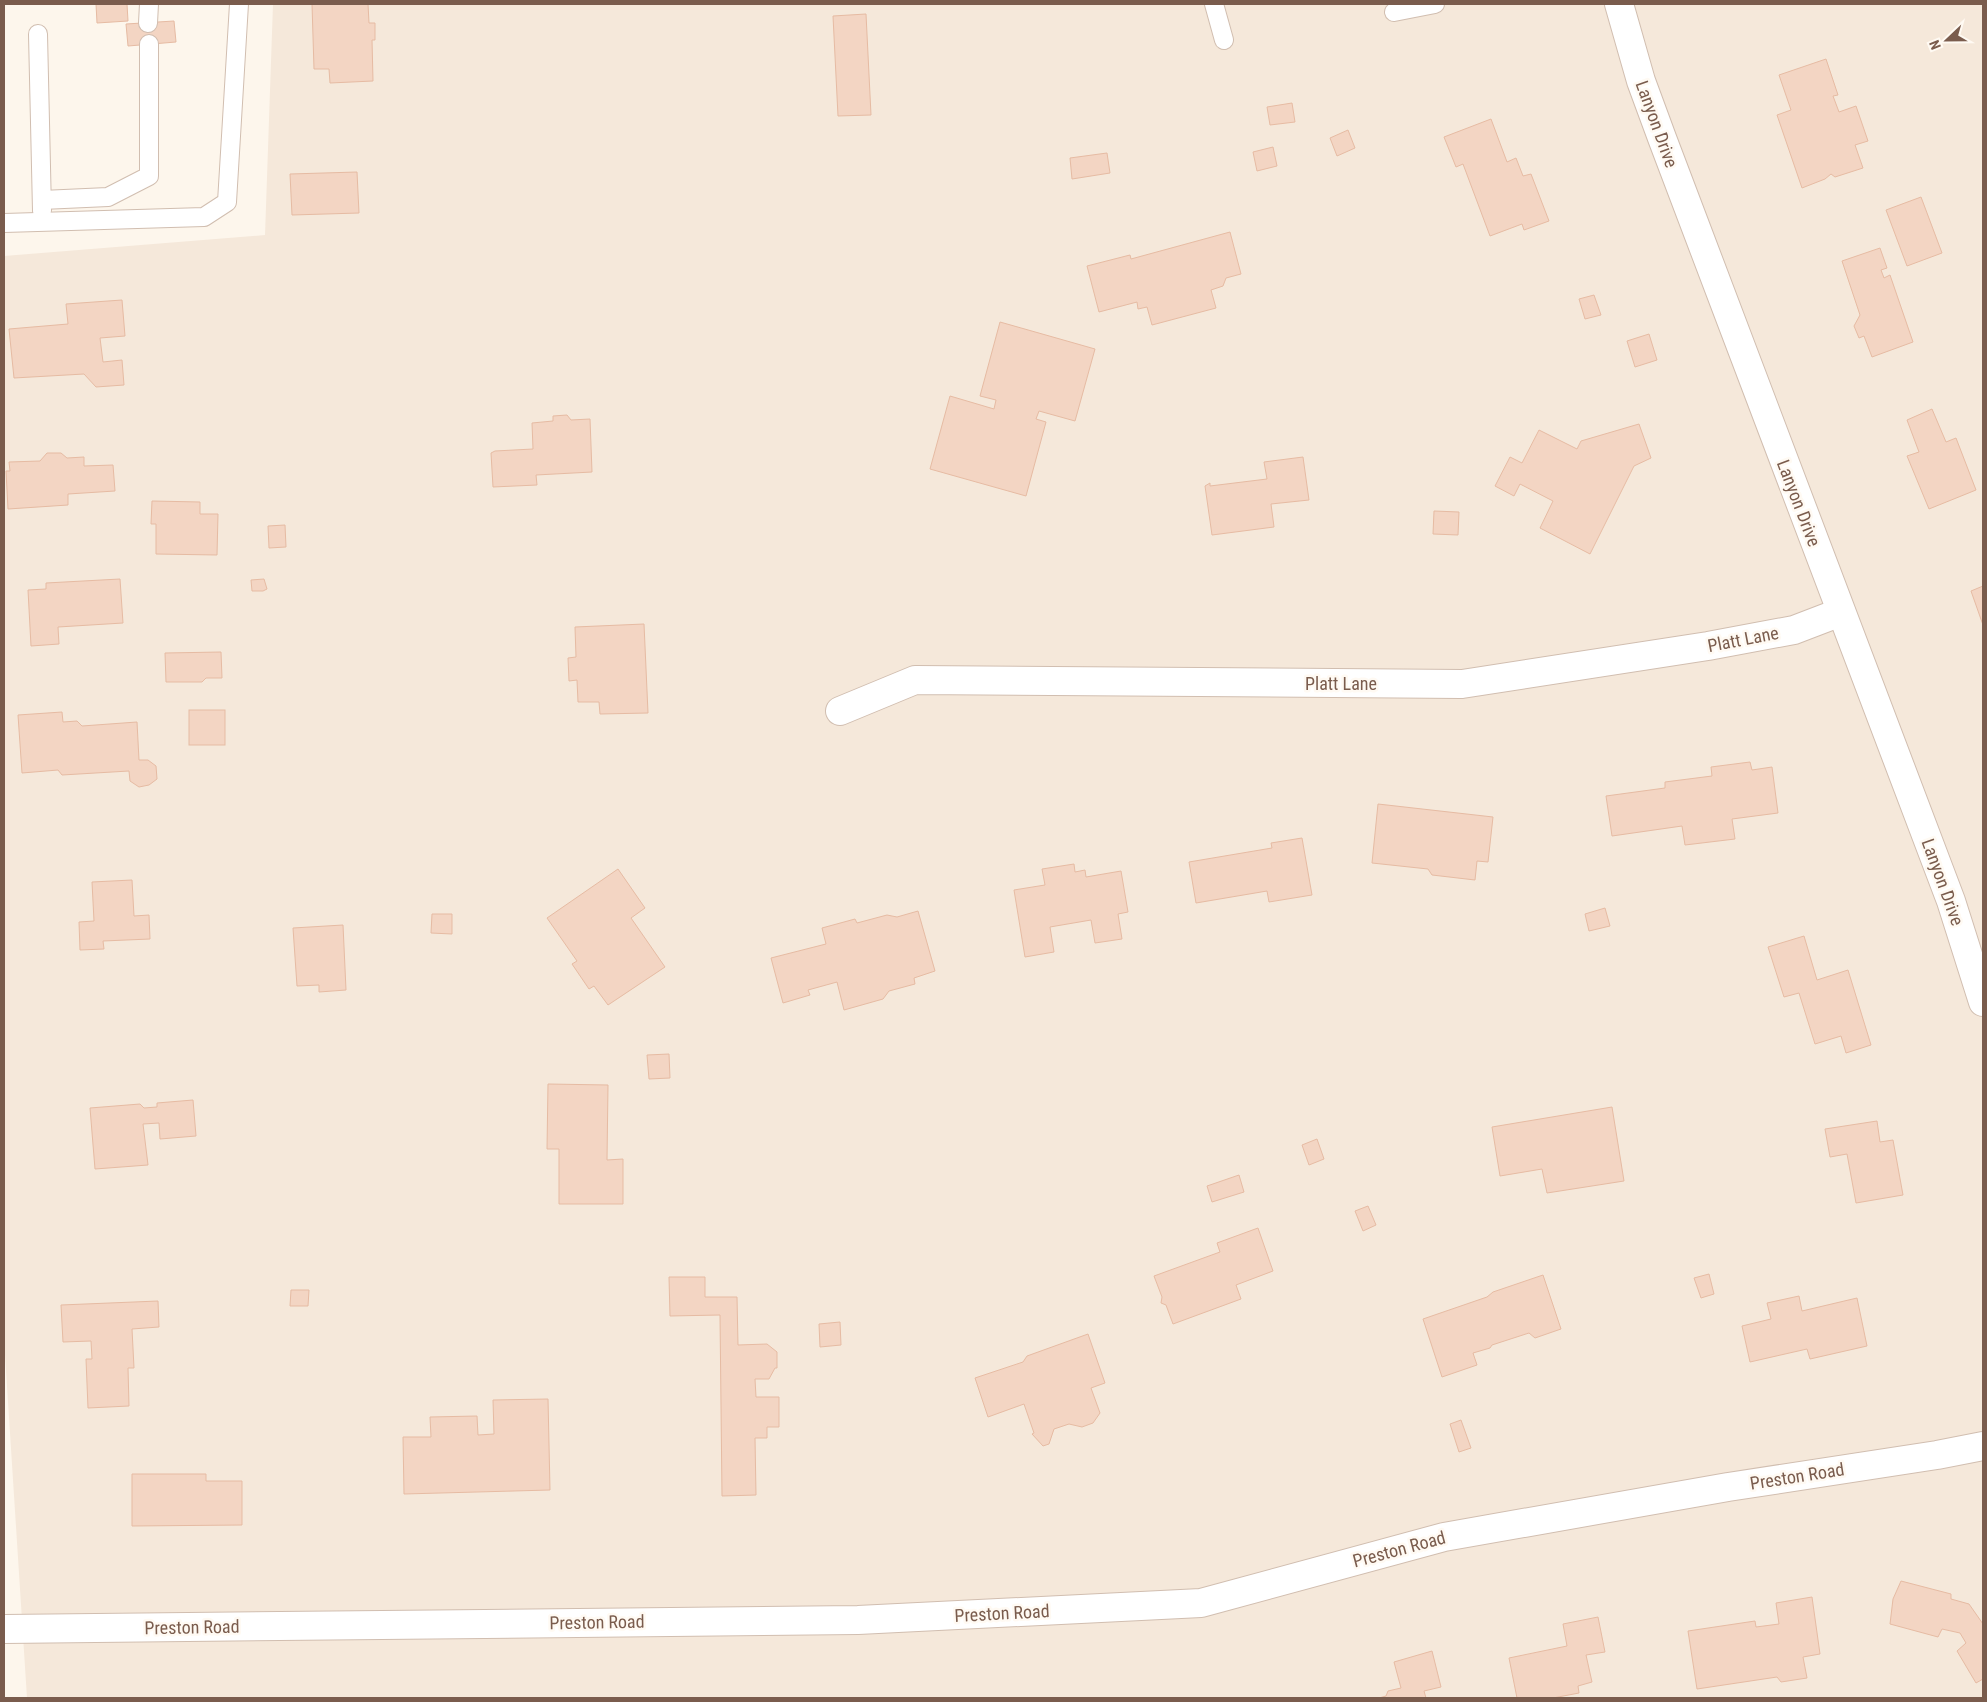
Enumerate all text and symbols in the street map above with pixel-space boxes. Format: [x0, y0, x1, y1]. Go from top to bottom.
north arrow [1922, 15, 1972, 65]
text: N [1926, 38, 1944, 52]
street label: Lanyon Drive [1632, 78, 1682, 170]
street label: Lanyon Drive [1773, 457, 1825, 549]
street label: Platt Lane [1706, 622, 1780, 656]
street label: Platt Lane [1305, 673, 1377, 694]
street label: Lanyon Drive [1918, 836, 1968, 928]
street label: Preston Road [1748, 1458, 1846, 1494]
street label: Preston Road [1350, 1527, 1448, 1571]
street label: Preston Road [954, 1600, 1050, 1626]
street label: Preston Road [549, 1611, 645, 1633]
street label: Preston Road [144, 1616, 240, 1638]

